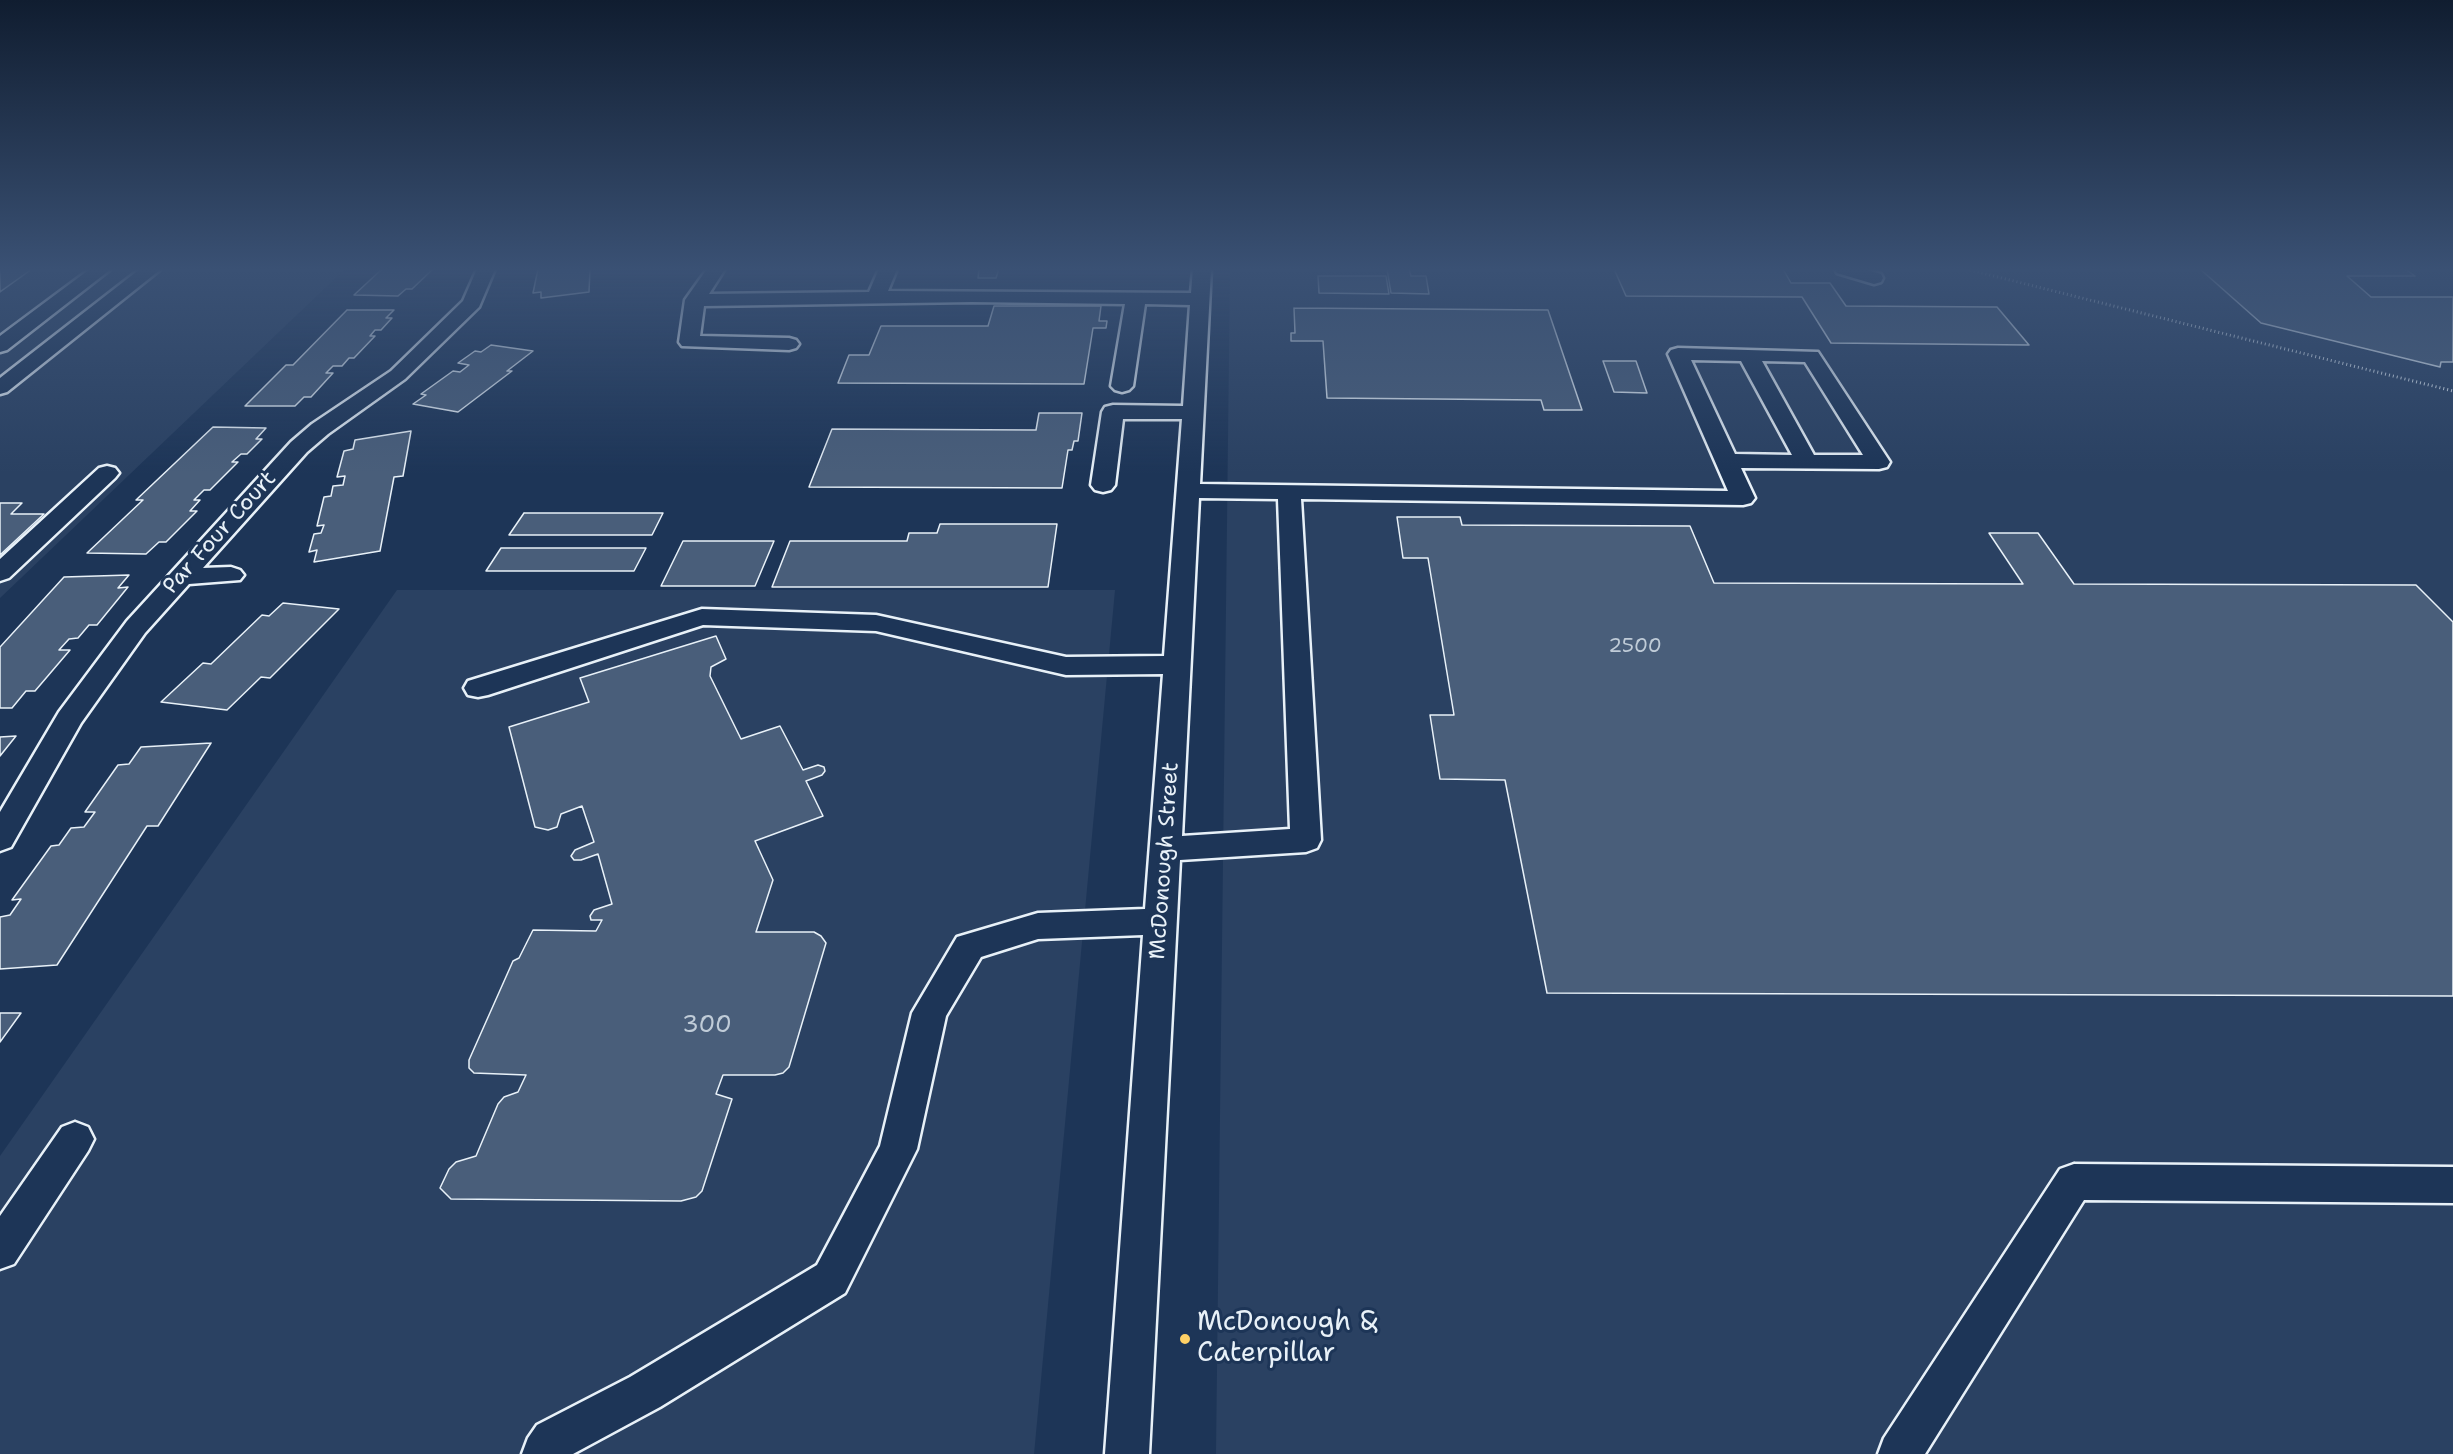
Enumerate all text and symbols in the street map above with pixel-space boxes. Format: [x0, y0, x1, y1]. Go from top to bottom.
street label: Par Four Court [158, 466, 282, 600]
house number: 2500 [1608, 635, 1662, 659]
street label: McDonough Street [1145, 761, 1185, 961]
house number: 300 [682, 1012, 732, 1040]
place label: McDonough & Caterpillar [1197, 1307, 1377, 1370]
marker: McDonough & Caterpillar [1178, 1332, 1192, 1346]

